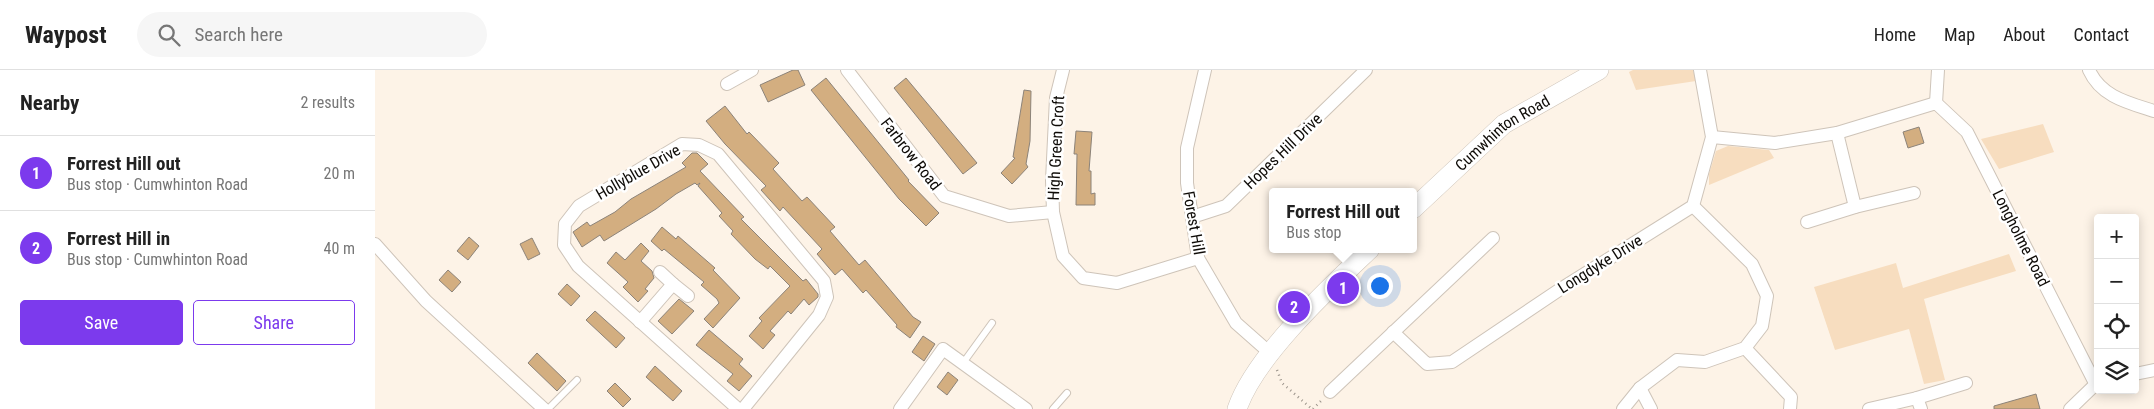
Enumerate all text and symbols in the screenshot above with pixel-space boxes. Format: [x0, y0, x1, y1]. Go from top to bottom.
search box [137, 12, 487, 57]
text: Waypost [25, 21, 107, 49]
icon: search [155, 21, 183, 49]
text: Search here [195, 23, 283, 46]
text: Home [1874, 24, 1916, 45]
text: Map [1944, 24, 1975, 45]
text: About [2003, 24, 2045, 45]
text: Contact [2073, 24, 2129, 45]
text: Nearby [20, 91, 79, 115]
street label: Cumwhinton Road [1451, 91, 1553, 175]
text: 2 results [300, 93, 355, 112]
street label: High Green Croft [1044, 95, 1068, 201]
street label: Hopes Hill Drive [1240, 109, 1326, 193]
street label: Farbrow Road [877, 114, 945, 194]
street label: Hollyblue Drive [592, 140, 684, 204]
text: Forrest Hill out [67, 152, 181, 175]
text: 1 [32, 164, 40, 183]
text: 20 m [323, 164, 355, 183]
text: Bus stop · Cumwhinton Road [67, 175, 248, 194]
street label: Longholme Road [1988, 186, 2054, 290]
popup [1269, 188, 1417, 253]
street label: Forest Hill [1179, 190, 1209, 256]
text: Forrest Hill out [1286, 200, 1400, 223]
map controls [2094, 214, 2139, 394]
button: + [2094, 214, 2139, 259]
text: Bus stop [1286, 223, 1341, 242]
text: Forrest Hill in [67, 227, 170, 250]
street label: Longdyke Drive [1554, 230, 1646, 298]
text: 2 [32, 239, 40, 258]
text: 40 m [323, 239, 355, 258]
text: Bus stop · Cumwhinton Road [67, 250, 248, 269]
button: − [2094, 259, 2139, 304]
pin: 1 [1327, 269, 1359, 307]
your location [1367, 273, 1393, 299]
pin: 2 [1278, 288, 1310, 326]
button: Save [20, 300, 183, 345]
button: Share [193, 300, 355, 345]
button: locate [2094, 304, 2139, 349]
button: layers [2094, 349, 2139, 394]

